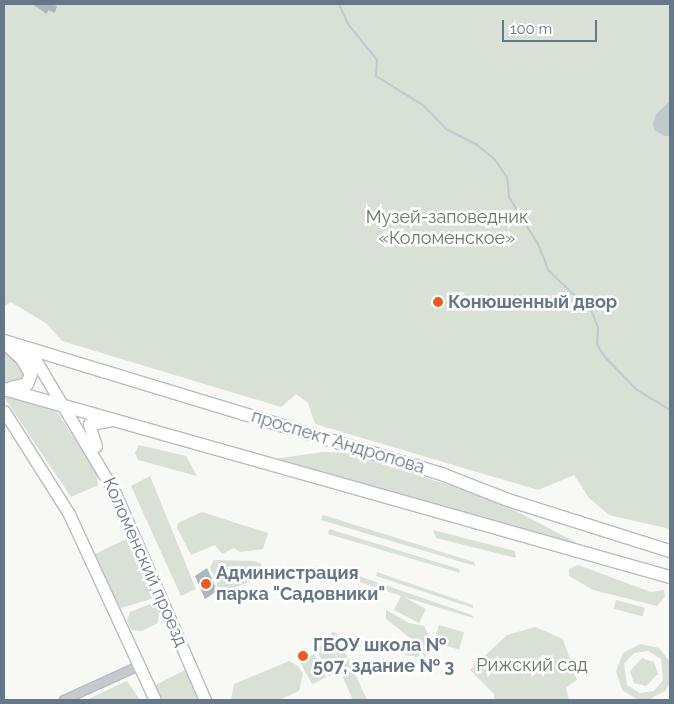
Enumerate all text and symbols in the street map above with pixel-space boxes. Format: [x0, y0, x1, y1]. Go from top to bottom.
scale bar [504, 10, 599, 42]
text: 100 m [510, 20, 552, 38]
park label: Музей-заповедник «Коломенское» [366, 207, 528, 250]
place label: Конюшенный двор [448, 291, 617, 313]
marker: Конюшенный двор [432, 296, 444, 308]
street label: проспект Андропова [249, 405, 427, 479]
street label: Коломенский проезд [98, 474, 192, 650]
place label: Администрация парка "Садовники" [216, 563, 386, 606]
marker: Администрация парка "Садовники" [200, 578, 212, 590]
place label: ГБОУ школа № 507, здание № 3 [313, 635, 454, 678]
marker: ГБОУ школа № 507, здание № 3 [297, 650, 309, 662]
park label: Рижский сад [476, 654, 588, 676]

